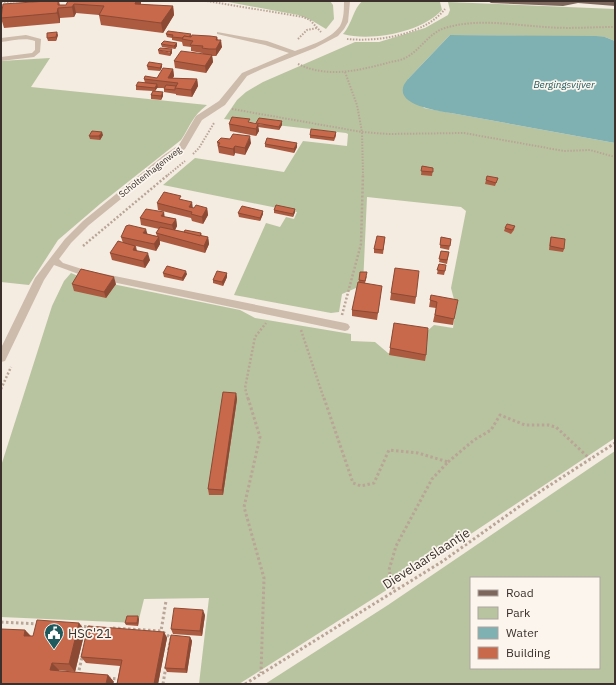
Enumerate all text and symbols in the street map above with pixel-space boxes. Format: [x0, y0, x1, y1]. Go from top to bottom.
water label: Bergingsvijver [533, 78, 595, 91]
street label: Scholtenhagenweg [116, 144, 183, 200]
street label: Dievelaarslaantje [379, 524, 473, 593]
legend [470, 577, 600, 669]
text: Road [506, 585, 534, 600]
text: Park [506, 605, 531, 620]
public building icon: HSC'21 [43, 622, 65, 650]
place label: HSC'21 [68, 625, 112, 642]
text: Water [506, 625, 539, 640]
text: Building [506, 645, 551, 660]

